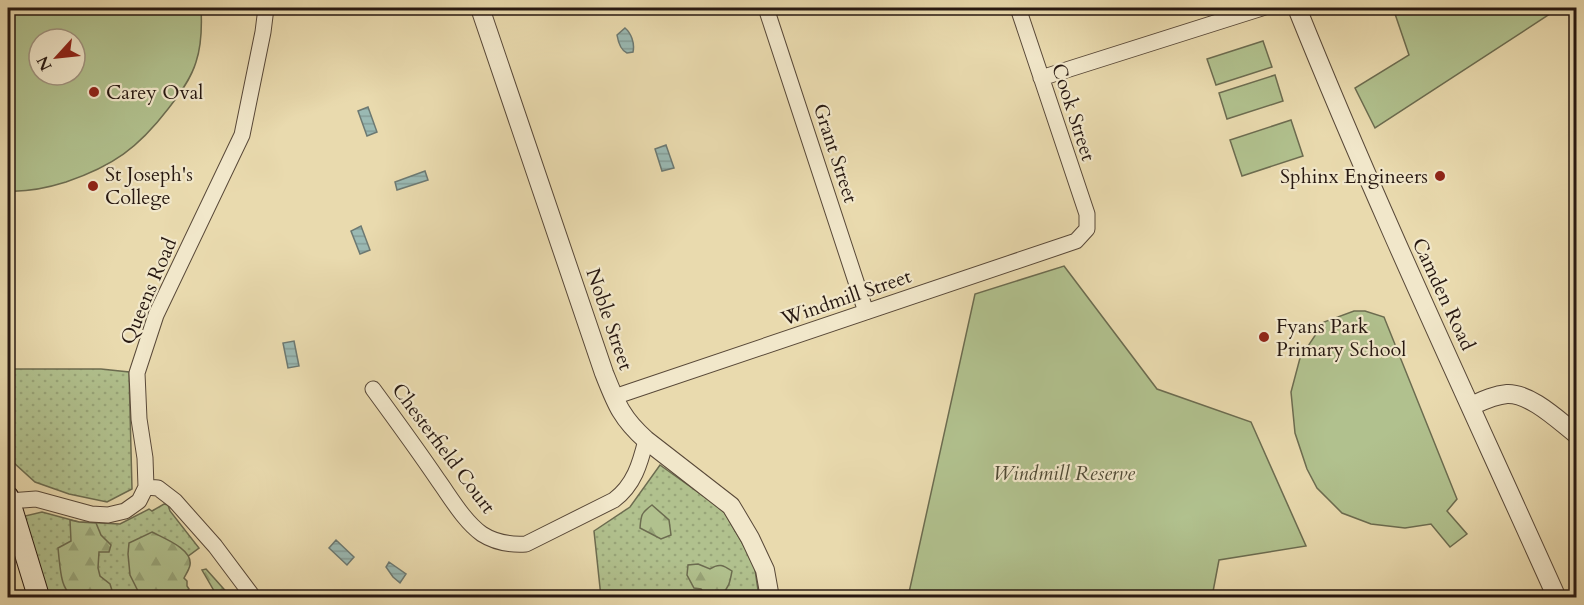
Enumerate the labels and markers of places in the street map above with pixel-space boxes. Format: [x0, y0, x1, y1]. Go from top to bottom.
place label: Carey Oval [106, 79, 203, 106]
marker: Carey Oval [87, 85, 101, 99]
place label: St Joseph's College [105, 161, 193, 211]
place label: Sphinx Engineers [1280, 163, 1428, 190]
marker: Sphinx Engineers [1433, 169, 1447, 183]
marker: St Joseph's College [86, 179, 100, 193]
place label: Fyans Park Primary School [1276, 313, 1406, 363]
marker: Fyans Park Primary School [1257, 330, 1271, 344]

